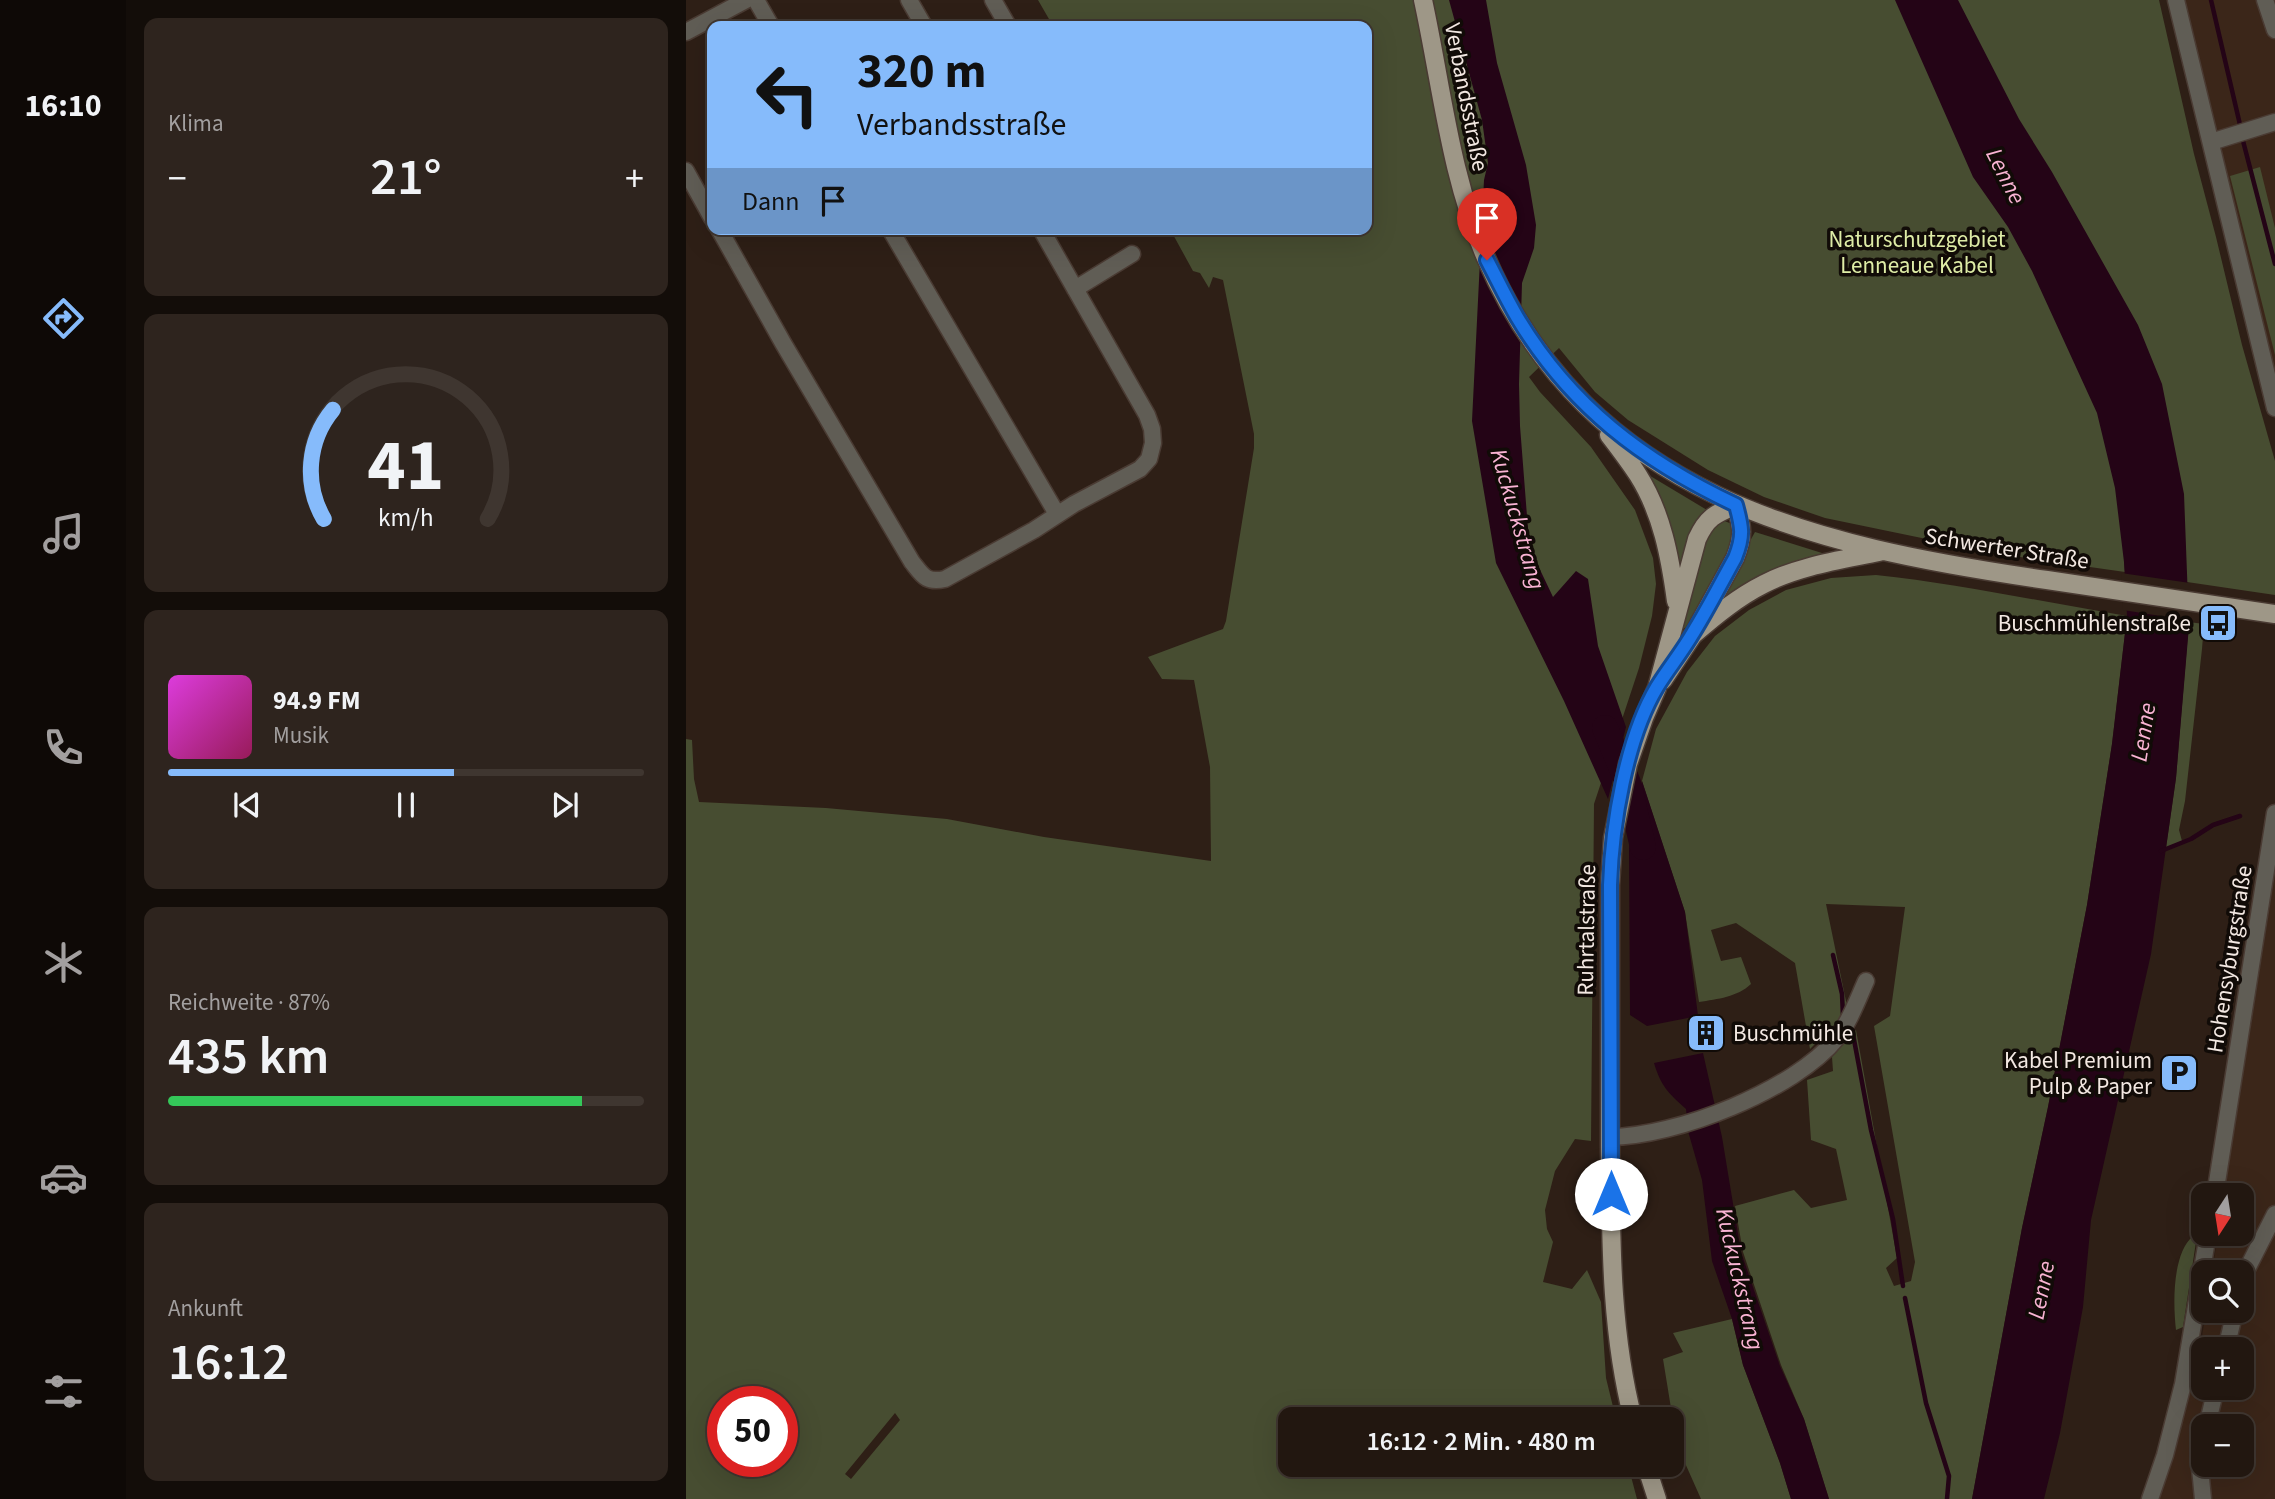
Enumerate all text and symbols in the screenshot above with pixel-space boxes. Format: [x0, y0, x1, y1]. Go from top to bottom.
street label: Verbandsstraße [1436, 20, 1497, 174]
text: 320 m [857, 37, 986, 107]
icon: left [742, 49, 833, 140]
text: 16:10 [24, 83, 102, 129]
text: Verbandsstraße [857, 102, 1066, 148]
text: Klima [168, 107, 224, 140]
text: 21° [370, 141, 442, 215]
water label: Lenne [1977, 142, 2035, 210]
text: − [168, 152, 187, 206]
text: + [625, 152, 644, 206]
icon: arrive [814, 182, 852, 220]
text: Dann [742, 183, 800, 220]
pin [1457, 188, 1517, 260]
icon: arrive [1468, 199, 1506, 237]
park label: Naturschutzgebiet Lenneaue Kabel [1829, 223, 2006, 282]
icon: directions [39, 294, 88, 343]
text: 41 [368, 415, 444, 519]
water label: Kuckuckstrang [1481, 445, 1554, 594]
text: km/h [378, 500, 434, 536]
icon: music [39, 509, 88, 558]
street label: Schwerter Straße [1922, 519, 2091, 578]
bus stop icon: Buschmühlenstraße [2197, 602, 2239, 644]
place label: Buschmühlenstraße [1998, 607, 2191, 640]
text: 94.9 FM [273, 682, 361, 719]
water label: Lenne [2122, 700, 2165, 764]
text: Musik [273, 719, 329, 752]
icon: phone [39, 723, 88, 772]
icon: previous [228, 786, 266, 824]
icon: pause [387, 786, 425, 824]
icon: next [546, 786, 584, 824]
street label: Hohensyburgstraße [2198, 863, 2261, 1055]
street label: Ruhrtalstraße [1569, 864, 1604, 996]
icon: climate [39, 938, 88, 987]
text: Reichweite · 87% [168, 986, 330, 1019]
building icon: Buschmühle [1685, 1012, 1727, 1054]
place label: Buschmühle [1733, 1017, 1853, 1050]
text: 435 km [168, 1020, 329, 1094]
place label: Kabel Premium Pulp & Paper [2004, 1044, 2153, 1103]
parking icon: Kabel Premium Pulp & Paper [2158, 1052, 2200, 1094]
icon: car [39, 1153, 88, 1202]
position arrow [1574, 1157, 1648, 1231]
north arrow [2191, 1183, 2254, 1246]
map controls [2191, 1183, 2254, 1477]
water label: Kuckuckstrang [1706, 1204, 1773, 1354]
water label: Lenne [2019, 1258, 2064, 1322]
button: search [2191, 1260, 2254, 1323]
text: Ankunft [168, 1292, 243, 1325]
text: 16:12 [168, 1326, 289, 1400]
button: + [2191, 1337, 2254, 1400]
icon: filters [39, 1367, 88, 1416]
speed limit sign: 50 [707, 1386, 798, 1477]
button: − [2191, 1414, 2254, 1477]
text: 16:12 · 2 Min. · 480 m [1366, 1423, 1596, 1460]

